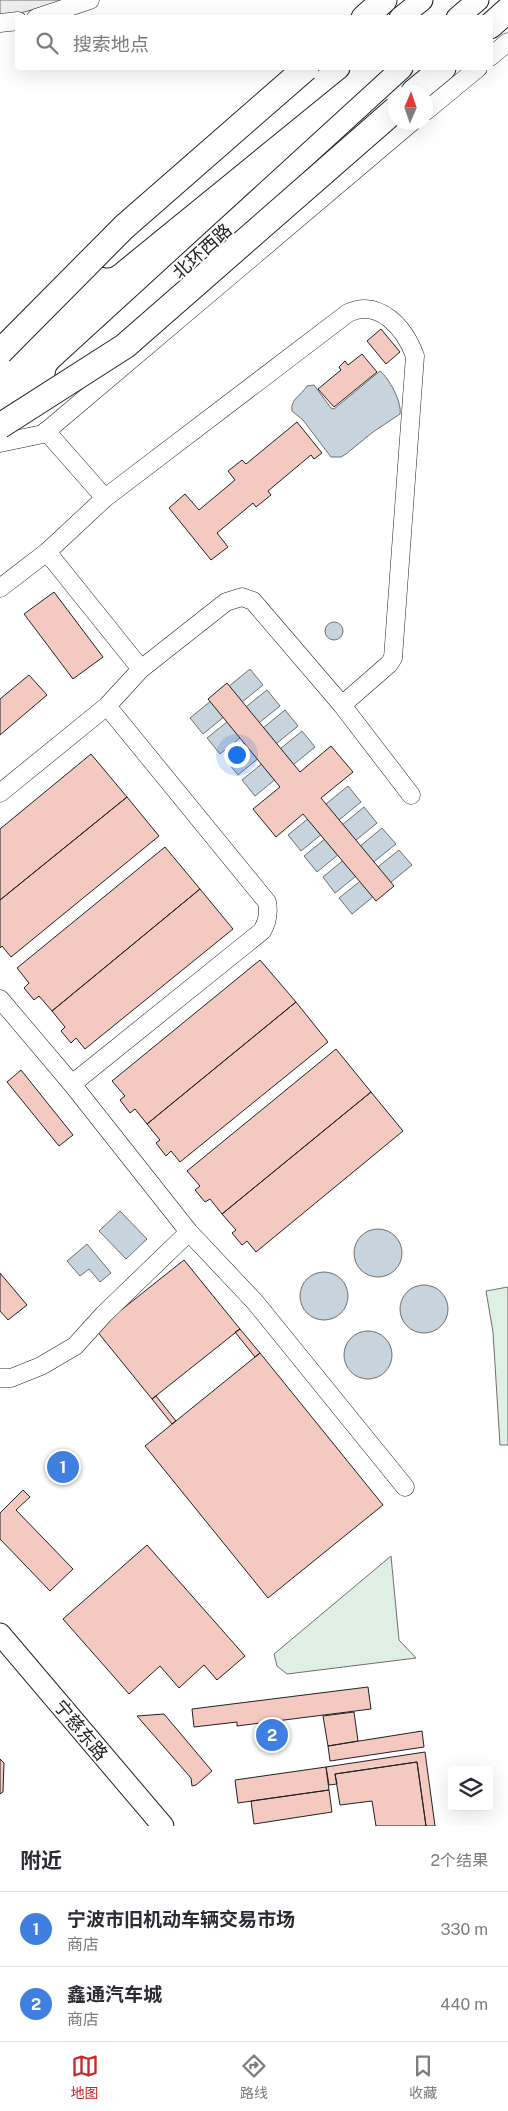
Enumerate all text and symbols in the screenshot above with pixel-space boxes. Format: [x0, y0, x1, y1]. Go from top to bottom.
search box [15, 15, 493, 70]
icon: search [33, 29, 61, 57]
text: 搜索地点 [73, 33, 149, 55]
north arrow [388, 85, 433, 130]
street label: 北环西路 [168, 219, 236, 283]
your location [224, 742, 250, 768]
pin: 1 [47, 1448, 79, 1486]
street label: 宁慈东路 [50, 1696, 112, 1764]
pin: 2 [256, 1716, 288, 1754]
map controls [448, 1766, 493, 1811]
button: layers [448, 1766, 493, 1811]
text: 附近 [20, 1848, 62, 1873]
text: 2个结果 [430, 1851, 488, 1870]
text: 宁波市旧机动车辆交易市场 [67, 1908, 295, 1930]
text: 1 [33, 1920, 39, 1939]
text: 330 m [441, 1920, 488, 1939]
text: 商店 [67, 1935, 99, 1954]
text: 鑫通汽车城 [67, 1983, 162, 2005]
text: 2 [31, 1995, 41, 2014]
text: 440 m [440, 1995, 488, 2014]
text: 商店 [67, 2010, 99, 2029]
tab: 地图 [71, 2052, 99, 2102]
tab: 路线 [240, 2052, 268, 2102]
tab: 收藏 [409, 2052, 437, 2102]

